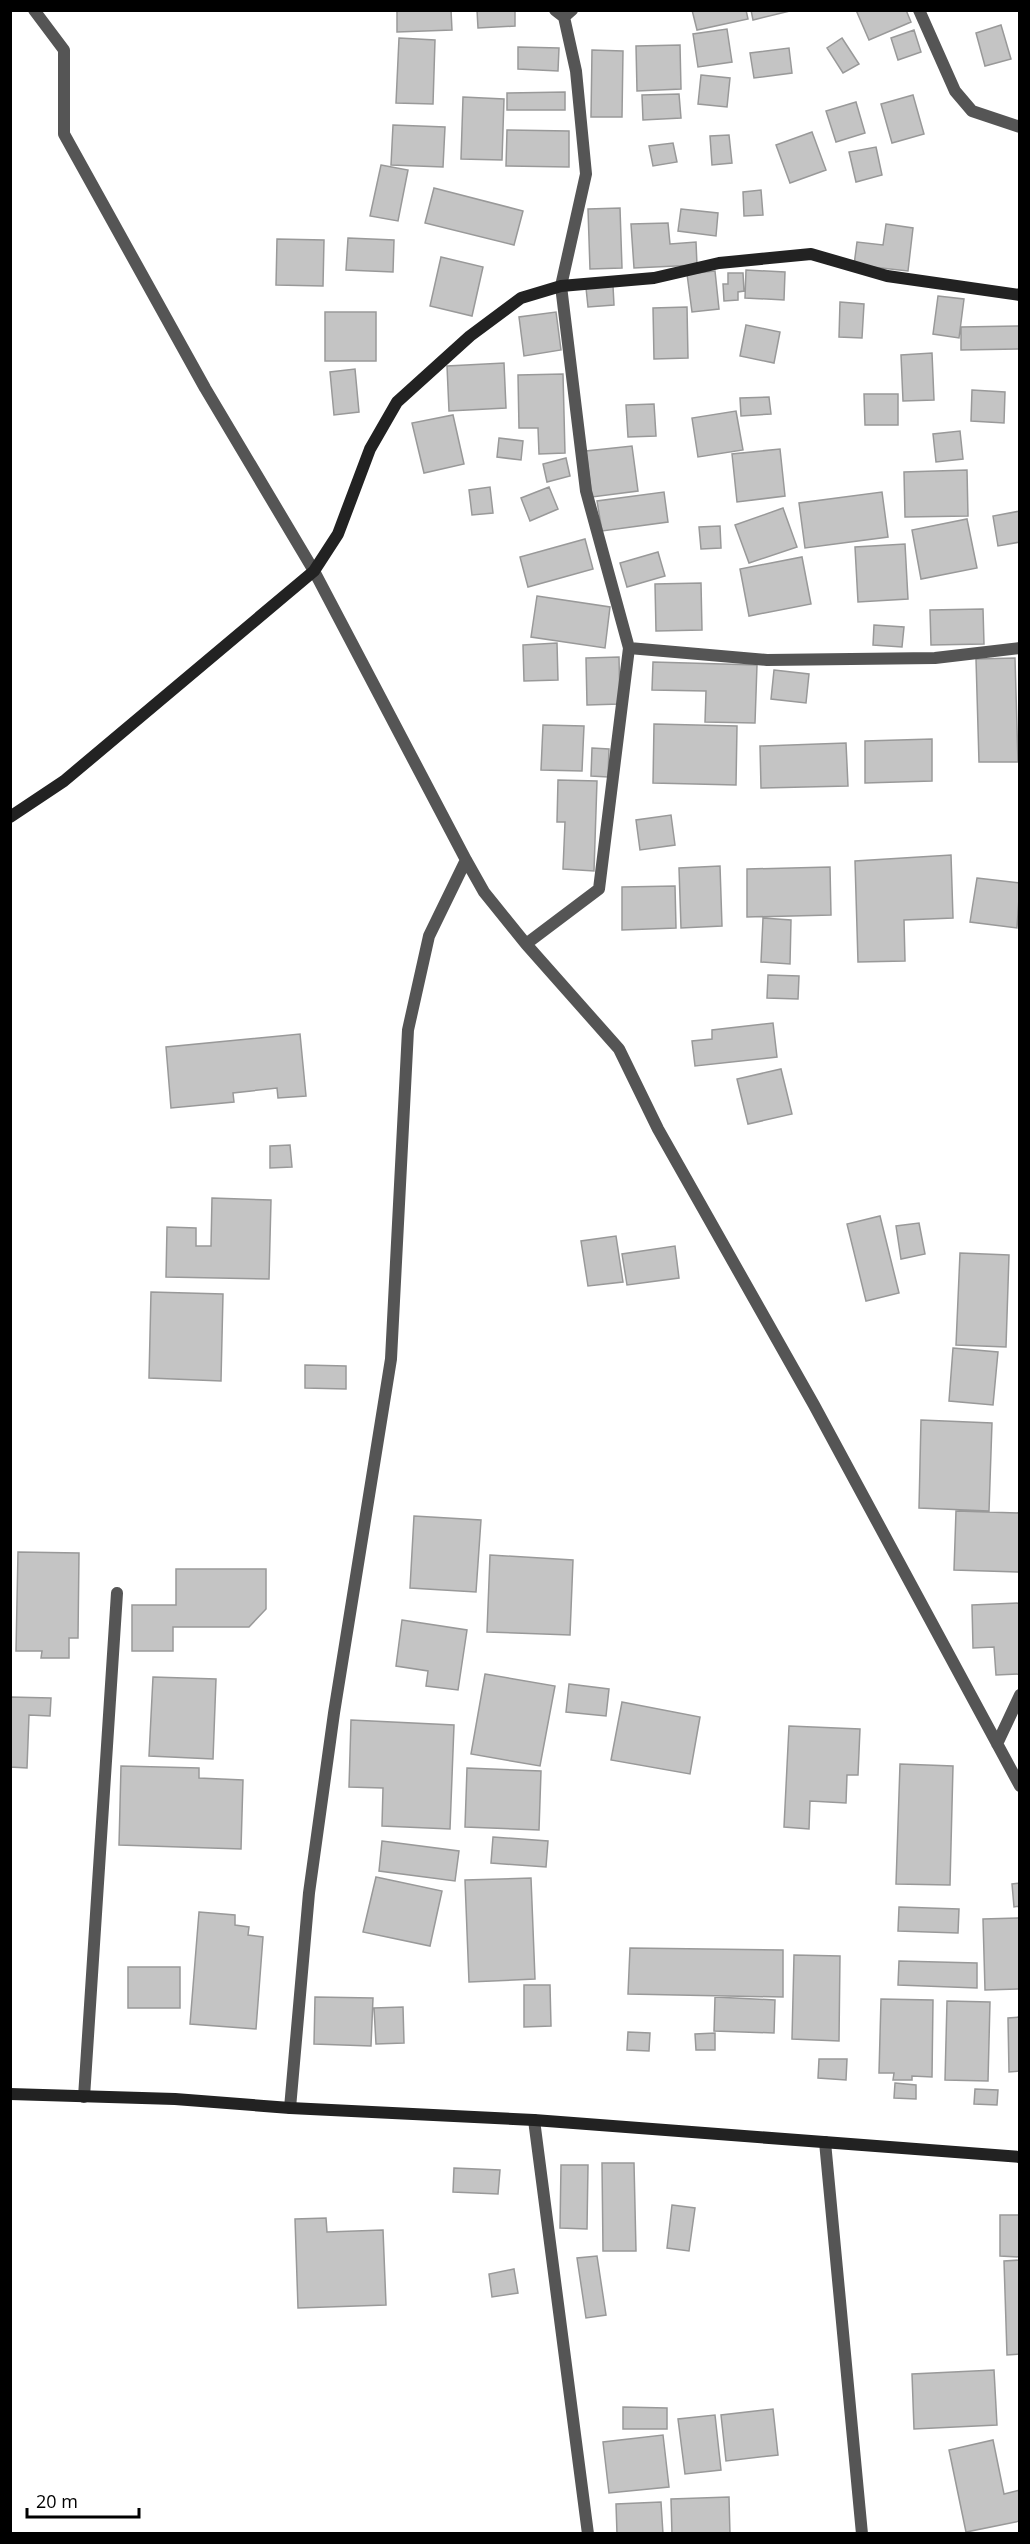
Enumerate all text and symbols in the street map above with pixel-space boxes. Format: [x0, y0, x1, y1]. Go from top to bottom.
scale bar [27, 2481, 140, 2519]
text: 20 m [36, 2489, 78, 2513]

